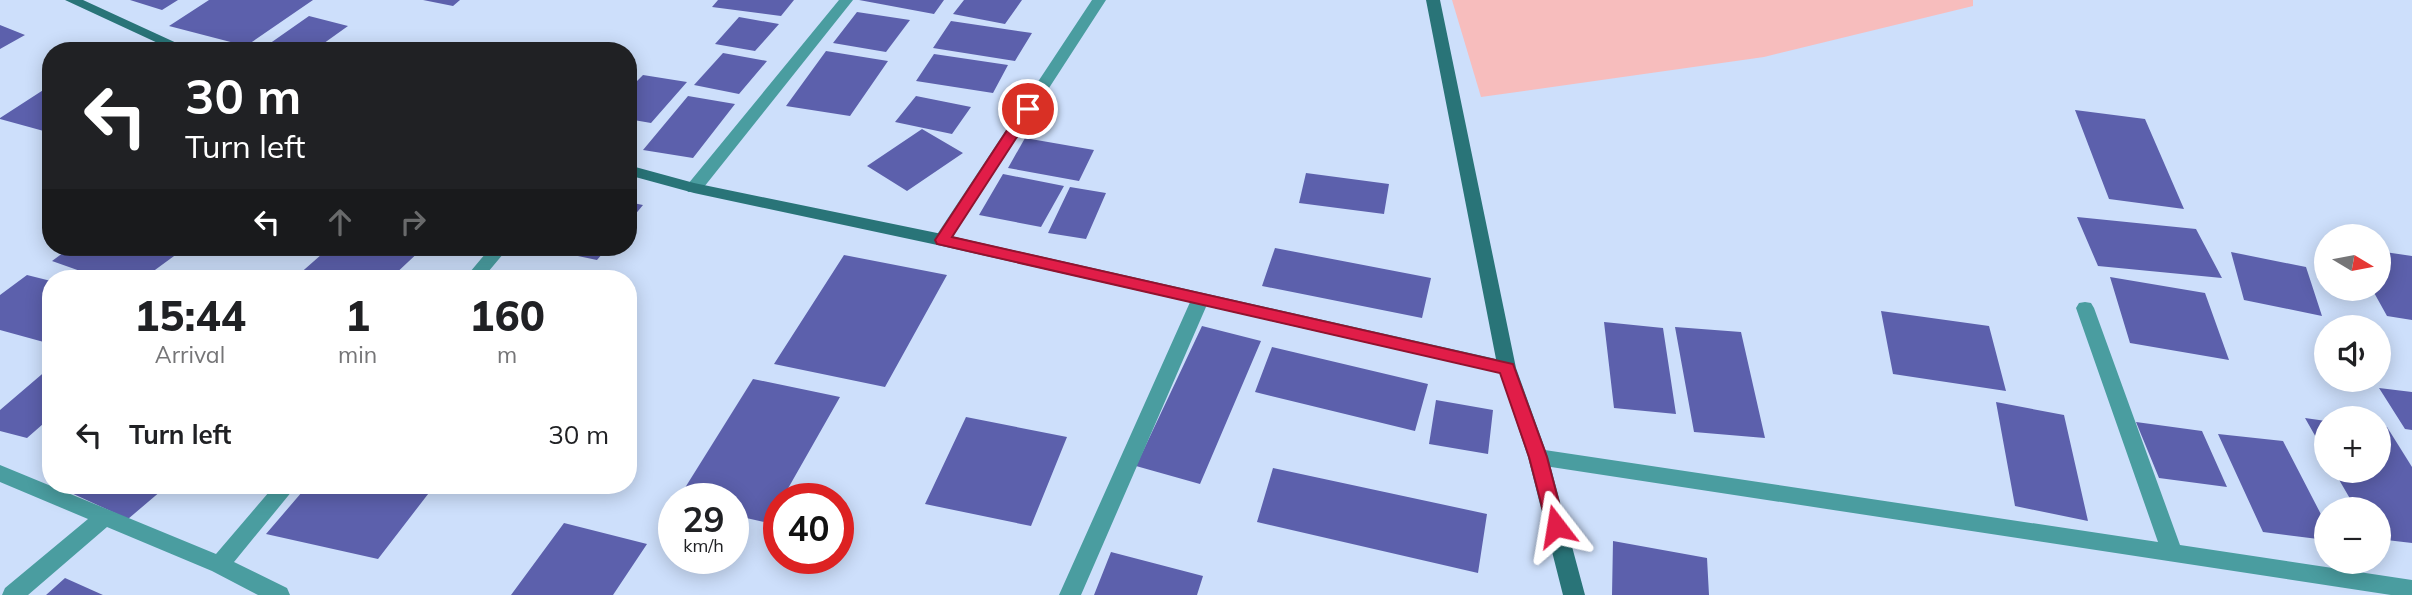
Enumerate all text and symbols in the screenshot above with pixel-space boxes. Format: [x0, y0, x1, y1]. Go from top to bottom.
text: 30 m [185, 65, 301, 126]
icon: left [70, 70, 161, 161]
pin [998, 79, 1058, 139]
icon: arrive [1009, 90, 1047, 128]
text: Turn left [185, 126, 305, 166]
icon: left [248, 203, 286, 241]
icon: ahead [321, 203, 359, 241]
icon: right [394, 203, 432, 241]
north arrow [2314, 224, 2390, 301]
map controls [2314, 224, 2391, 574]
text: 15:44 [134, 289, 246, 342]
text: 1 [345, 289, 370, 342]
text: 160 [469, 289, 545, 342]
button: sound [2314, 315, 2391, 392]
text: Arrival [155, 340, 225, 369]
text: min [338, 340, 377, 369]
text: m [497, 340, 517, 369]
button: + [2314, 406, 2391, 483]
icon: left [70, 416, 108, 454]
text: Turn left [129, 418, 231, 451]
text: 30 m [548, 418, 609, 451]
speed limit sign: 40 [763, 483, 854, 574]
position arrow [1519, 489, 1593, 563]
text: 29 [682, 497, 725, 541]
button: − [2314, 497, 2391, 574]
text: km/h [683, 534, 724, 557]

